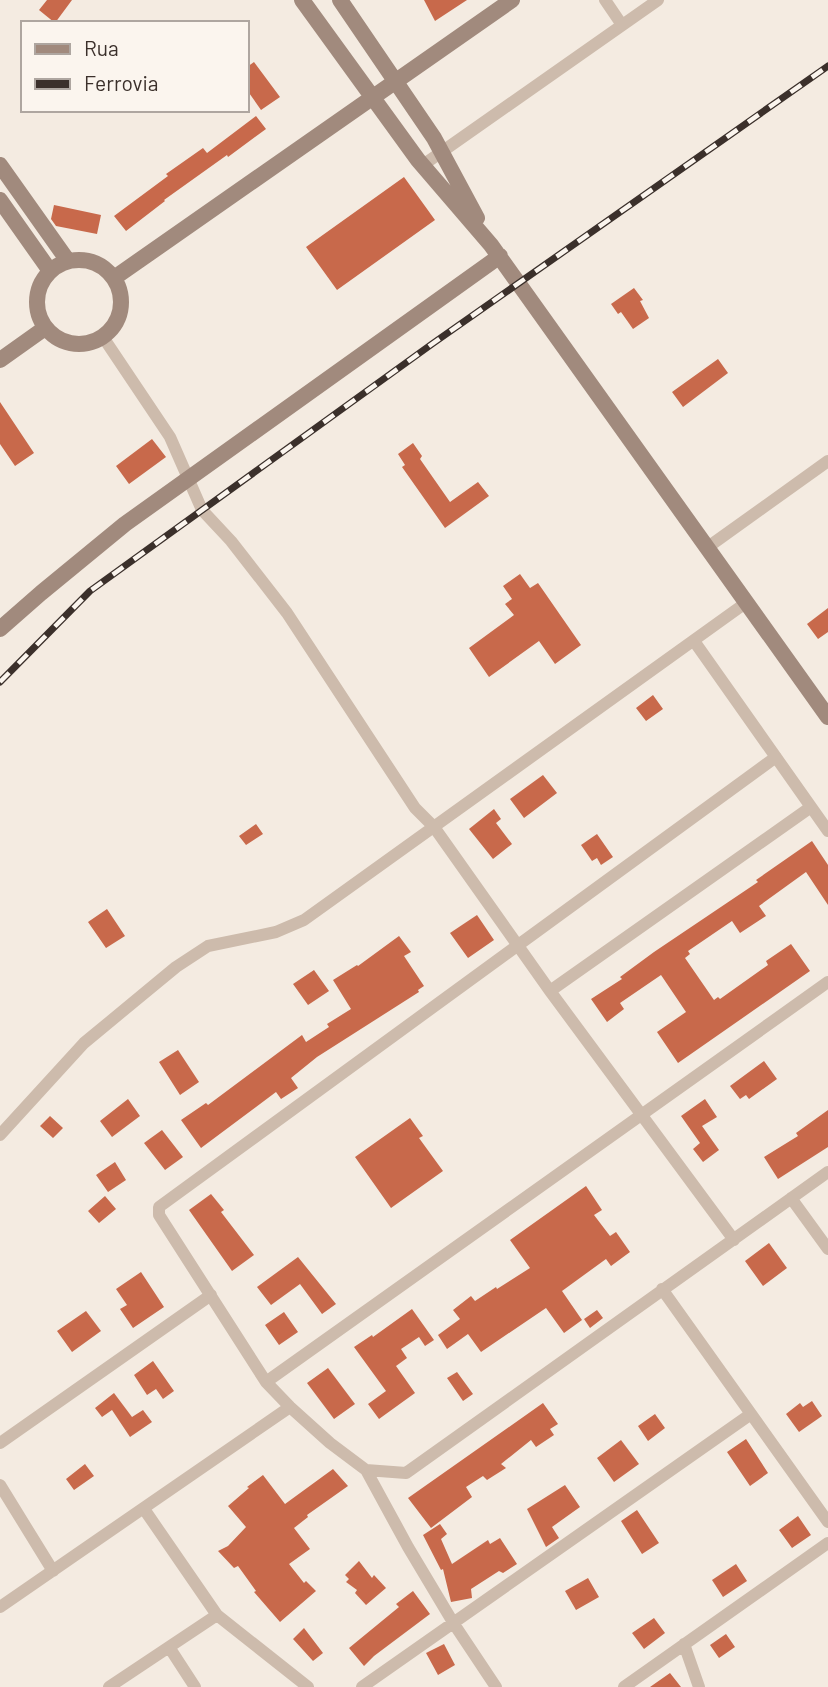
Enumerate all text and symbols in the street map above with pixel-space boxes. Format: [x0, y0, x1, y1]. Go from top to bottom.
legend [21, 21, 248, 112]
text: Rua [84, 35, 119, 60]
text: Ferrovia [84, 70, 159, 95]

